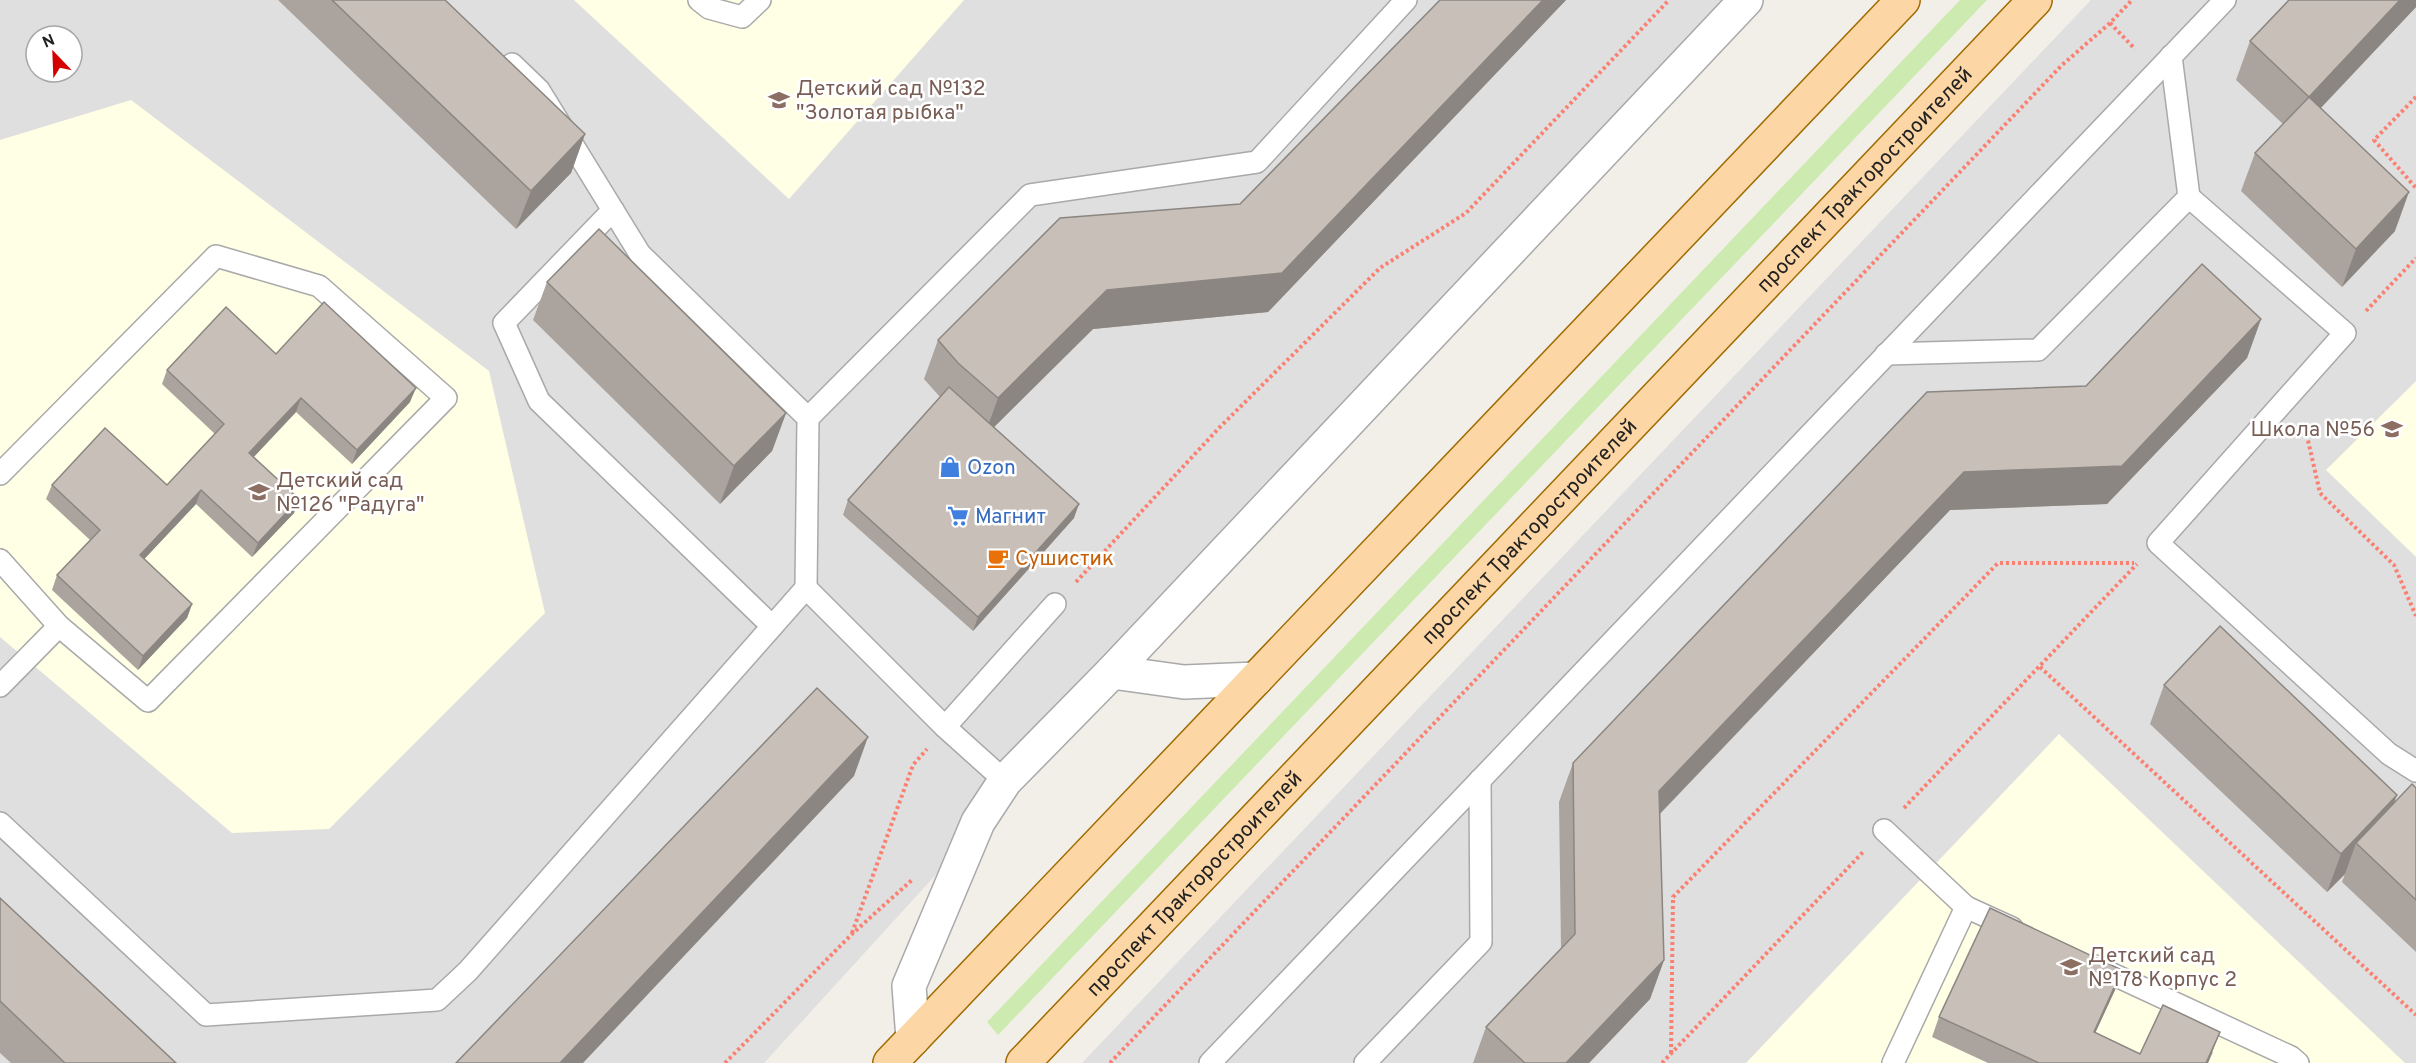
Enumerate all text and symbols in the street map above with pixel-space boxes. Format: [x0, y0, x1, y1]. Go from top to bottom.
north arrow [24, 24, 84, 84]
text: N [40, 31, 58, 53]
street label: проспект Тракторостроителей [1752, 62, 1979, 299]
place label: Детский сад №132 "Золотая рыбка" [796, 76, 986, 127]
school or university icon: Детский сад №132 "Золотая рыбка" [767, 88, 791, 112]
street label: проспект Тракторостроителей [1416, 414, 1644, 651]
place label: Школа №56 [2250, 417, 2375, 444]
school or university icon: Школа №56 [2380, 417, 2404, 441]
shop icon: Ozon [938, 455, 962, 479]
place label: Ozon [967, 455, 1016, 482]
place label: Детский сад №126 "Радуга" [276, 468, 425, 519]
school or university icon: Детский сад №126 "Радуга" [247, 480, 271, 504]
supermarket icon: Магнит [946, 504, 970, 528]
place label: Магнит [975, 504, 1046, 531]
cafe icon: Сушистик [986, 546, 1010, 570]
place label: Сушистик [1015, 546, 1114, 573]
street label: проспект Тракторостроителей [1081, 766, 1309, 1003]
place label: Детский сад №178 Корпус 2 [2088, 943, 2237, 994]
school or university icon: Детский сад №178 Корпус 2 [2059, 955, 2083, 979]

